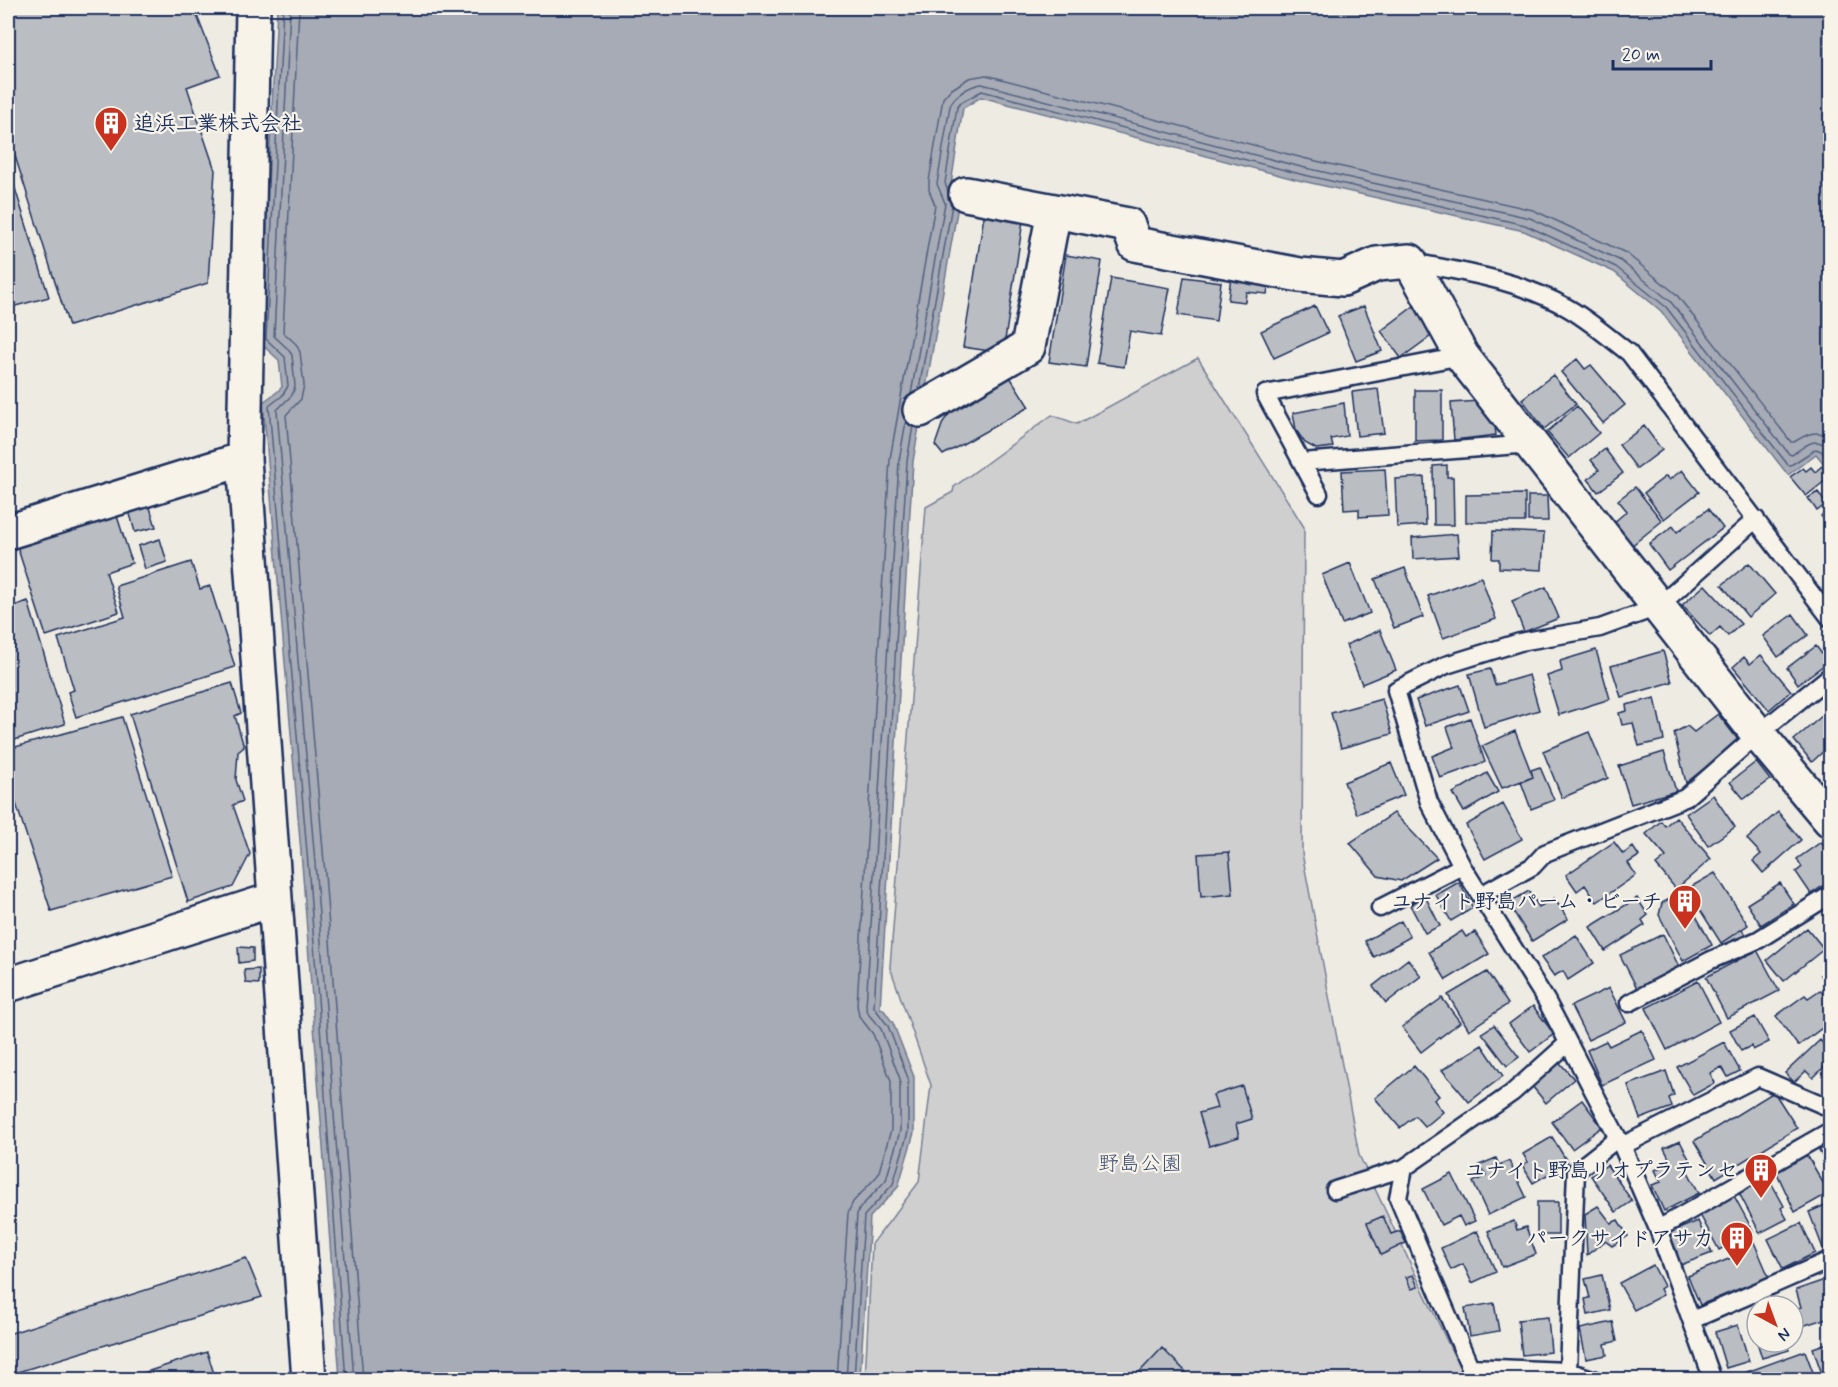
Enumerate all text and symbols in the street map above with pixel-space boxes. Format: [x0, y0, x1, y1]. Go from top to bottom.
scale bar [1613, 33, 1710, 71]
text: 20 m [1622, 43, 1660, 67]
building icon: 追浜工業株式会社 [93, 105, 129, 152]
place label: 追浜工業株式会社 [134, 110, 302, 138]
building icon: ユナイト野島パーム・ビーチ [1667, 883, 1703, 930]
place label: ユナイト野島パーム・ビーチ [1391, 888, 1662, 916]
park label: 野島公園 [1098, 1150, 1182, 1178]
building icon: ユナイト野島リオプラテンセ [1743, 1152, 1779, 1199]
place label: ユナイト野島リオプラテンセ [1464, 1157, 1738, 1185]
building icon: パークサイドアサカ [1719, 1220, 1755, 1267]
place label: パークサイドアサカ [1526, 1225, 1714, 1253]
north arrow [1745, 1294, 1805, 1354]
text: N [1773, 1323, 1795, 1346]

